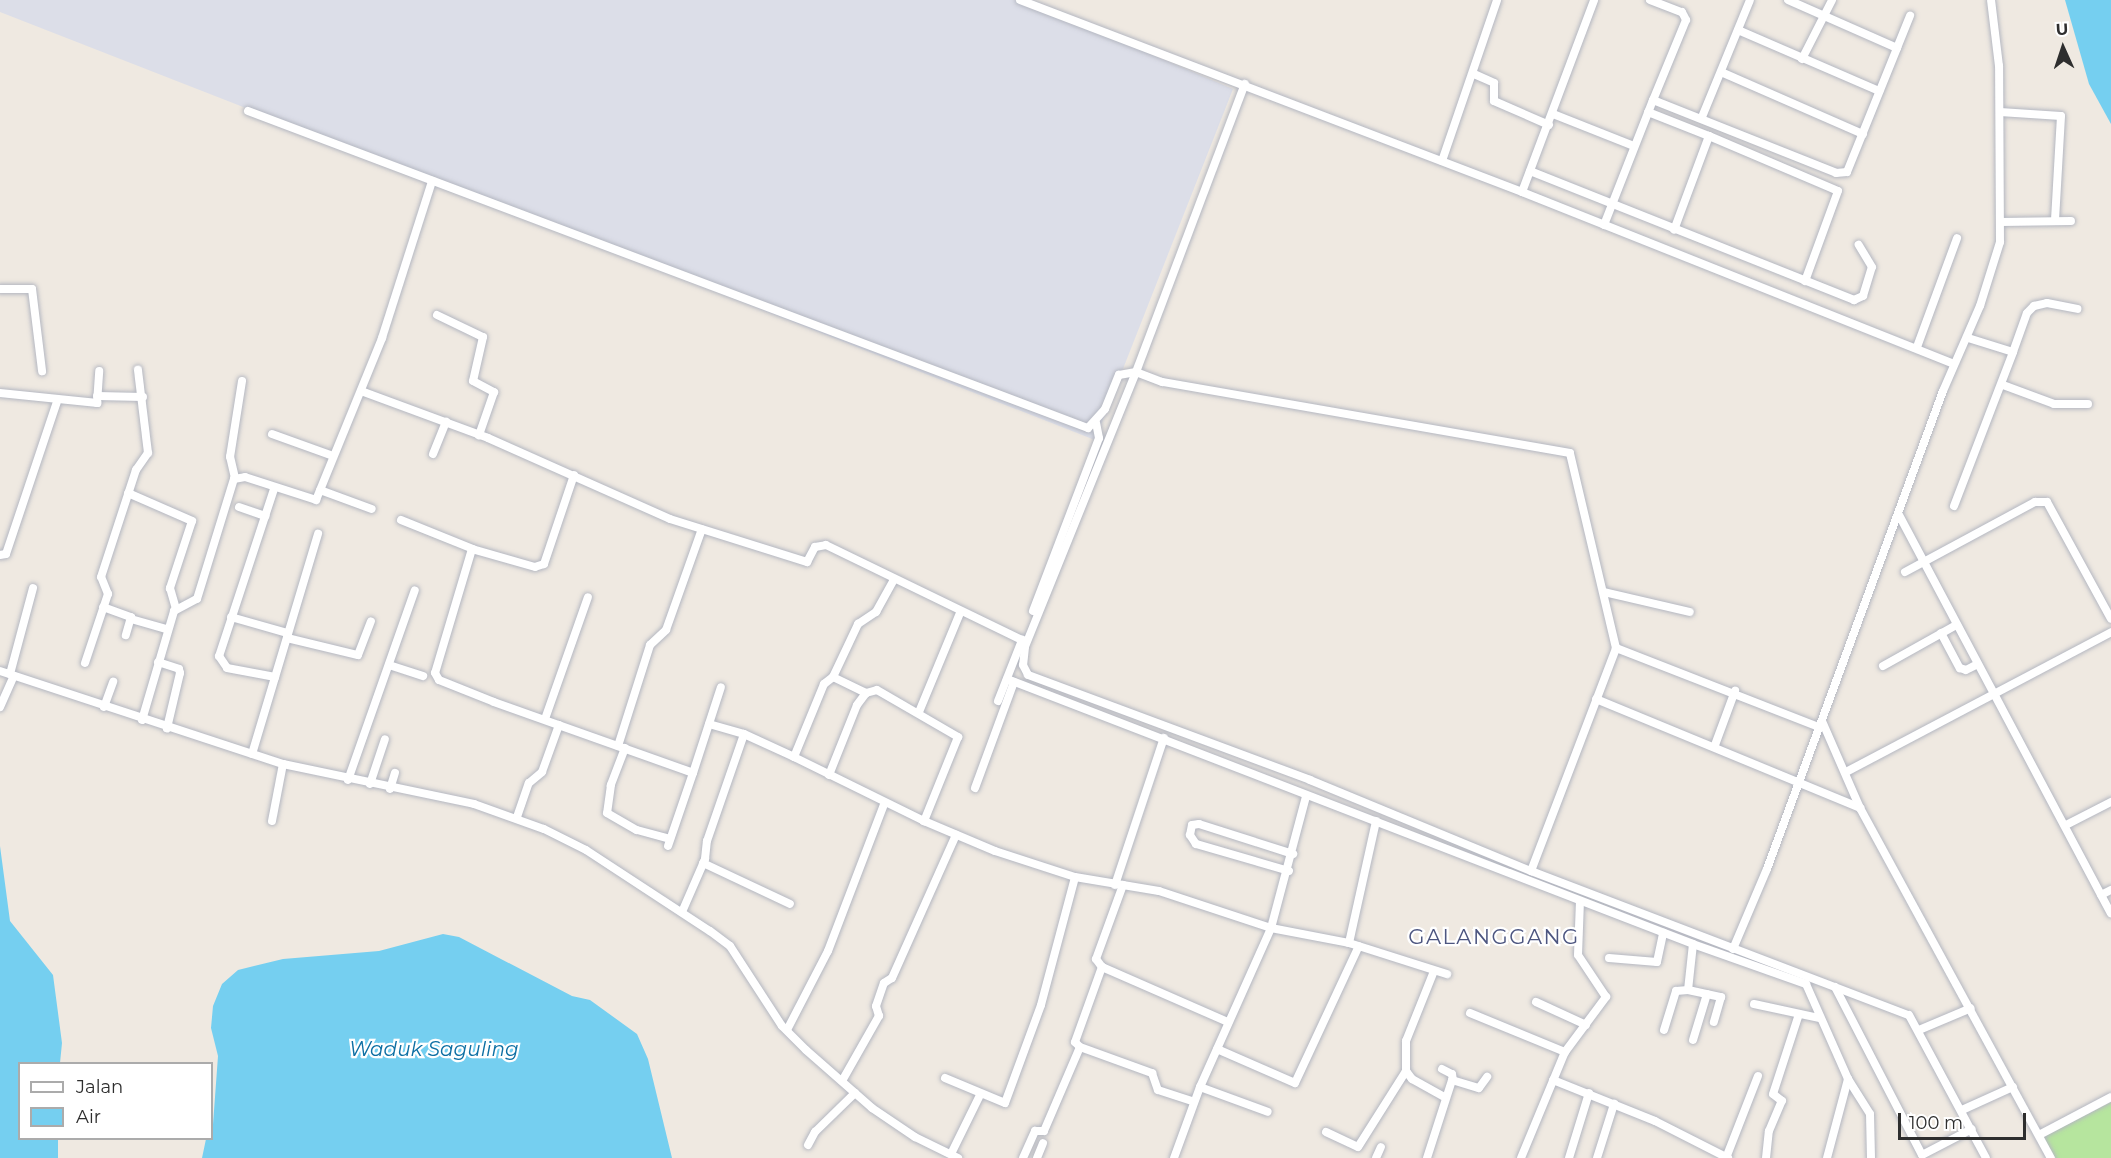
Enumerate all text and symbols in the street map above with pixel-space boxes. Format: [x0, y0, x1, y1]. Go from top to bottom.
north arrow [2033, 18, 2093, 78]
text: U [2055, 20, 2069, 39]
district label: GALANGGANG [1408, 924, 1580, 950]
water label: Waduk Saguling [349, 1037, 519, 1061]
legend [18, 1062, 213, 1140]
text: Jalan [76, 1076, 123, 1098]
scale bar [1901, 1101, 2028, 1139]
text: Air [76, 1106, 101, 1128]
text: 100 m [1909, 1112, 1963, 1134]

